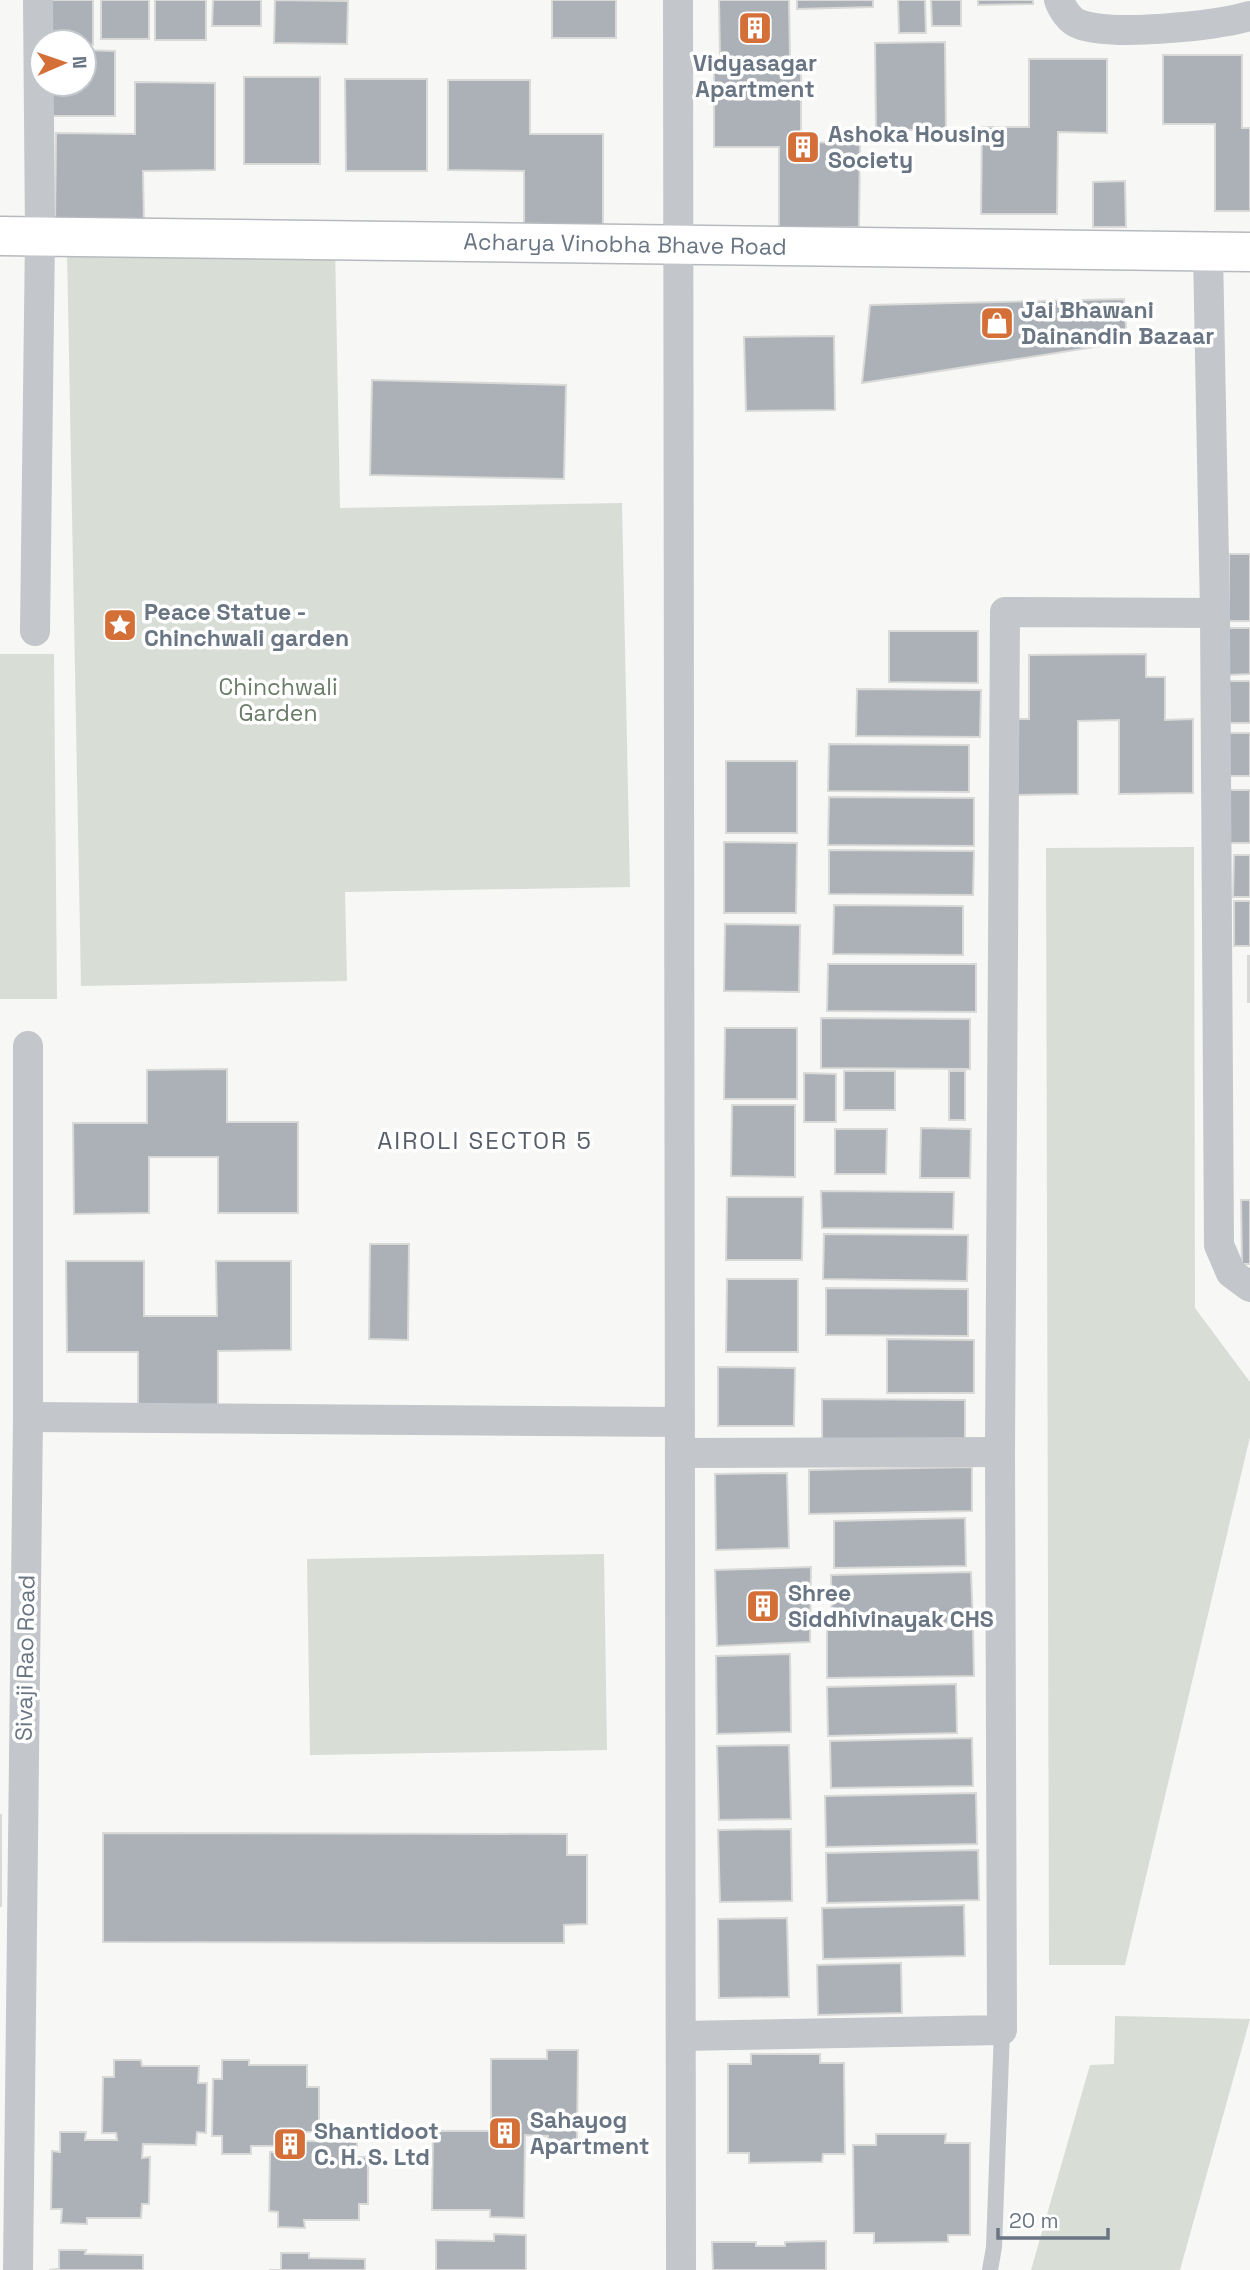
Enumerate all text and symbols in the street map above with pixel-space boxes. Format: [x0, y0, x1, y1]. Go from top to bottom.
building icon: Vidyasagar Apartment [736, 9, 774, 47]
north arrow [28, 28, 98, 98]
place label: Vidyasagar Apartment [693, 48, 817, 104]
text: N [67, 56, 92, 69]
place label: Ashoka Housing Society [828, 119, 1005, 175]
building icon: Ashoka Housing Society [784, 128, 822, 166]
street label: Acharya Vinobha Bhave Road [463, 226, 787, 262]
place label: Jai Bhawani Dainandin Bazaar [1021, 295, 1214, 351]
shop icon: Jai Bhawani Dainandin Bazaar [978, 304, 1016, 342]
place label: Peace Statue - Chinchwali garden [144, 597, 349, 653]
place icon: Peace Statue - Chinchwali garden [101, 606, 139, 644]
park label: Chinchwali Garden [218, 672, 338, 728]
district label: AIROLI SECTOR 5 [377, 1125, 593, 1156]
street label: Sivaji Rao Road [9, 1575, 41, 1741]
place label: Shree Siddhivinayak CHS [788, 1578, 994, 1634]
building icon: Shree Siddhivinayak CHS [744, 1587, 782, 1625]
place label: Sahayog Apartment [530, 2105, 649, 2161]
building icon: Sahayog Apartment [486, 2114, 524, 2152]
place label: Shantidoot C. H. S. Ltd [314, 2116, 439, 2172]
building icon: Shantidoot C. H. S. Ltd [271, 2125, 309, 2163]
scale bar [998, 2196, 1108, 2240]
text: 20 m [1009, 2207, 1059, 2234]

